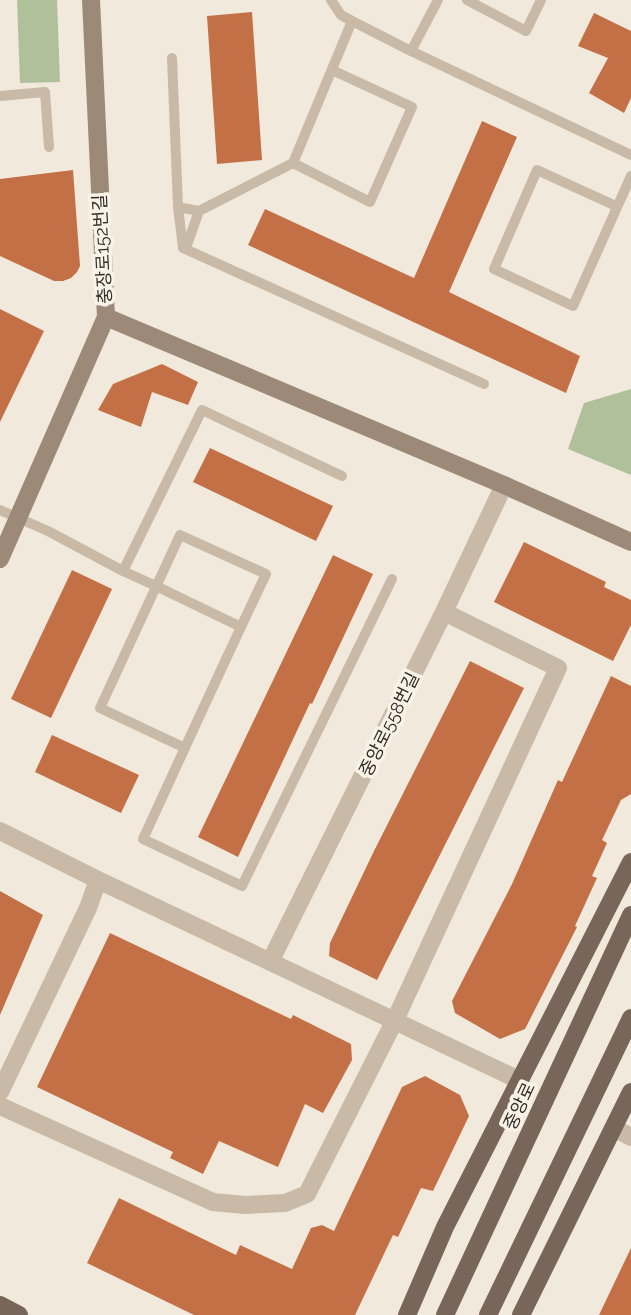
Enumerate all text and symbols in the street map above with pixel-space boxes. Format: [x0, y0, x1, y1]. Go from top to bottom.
street label: 충장로152번길 [89, 194, 115, 304]
street label: 중앙로558번길 [355, 669, 423, 779]
street label: 중앙로 [499, 1079, 539, 1133]

